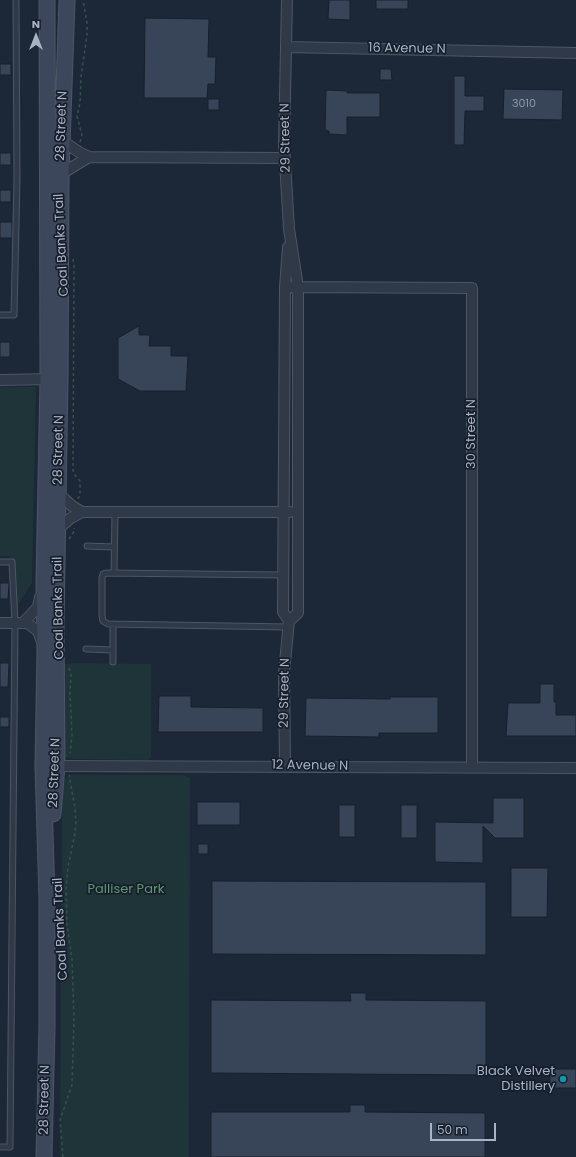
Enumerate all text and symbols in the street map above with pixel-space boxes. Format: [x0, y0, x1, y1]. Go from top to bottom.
north arrow [16, 16, 56, 56]
text: N [32, 16, 40, 32]
street label: 16 Avenue N [368, 41, 446, 57]
street label: 28 Street N [53, 91, 71, 161]
house number: 3010 [512, 97, 536, 111]
street label: 29 Street N [278, 103, 294, 173]
street label: Coal Banks Trail [52, 193, 72, 297]
street label: 30 Street N [464, 399, 480, 469]
street label: 28 Street N [51, 415, 67, 485]
street label: Coal Banks Trail [50, 556, 68, 660]
street label: 29 Street N [277, 658, 293, 728]
street label: 28 Street N [46, 738, 64, 808]
street label: 12 Avenue N [272, 758, 348, 774]
street label: Coal Banks Trail [51, 877, 71, 981]
park label: Palliser Park [88, 882, 164, 898]
place label: Black Velvet Distillery [477, 1064, 555, 1095]
street label: 28 Street N [37, 1065, 53, 1135]
marker: Black Velvet Distillery [558, 1074, 568, 1084]
scale bar [432, 1115, 498, 1141]
text: 50 m [437, 1121, 468, 1138]

